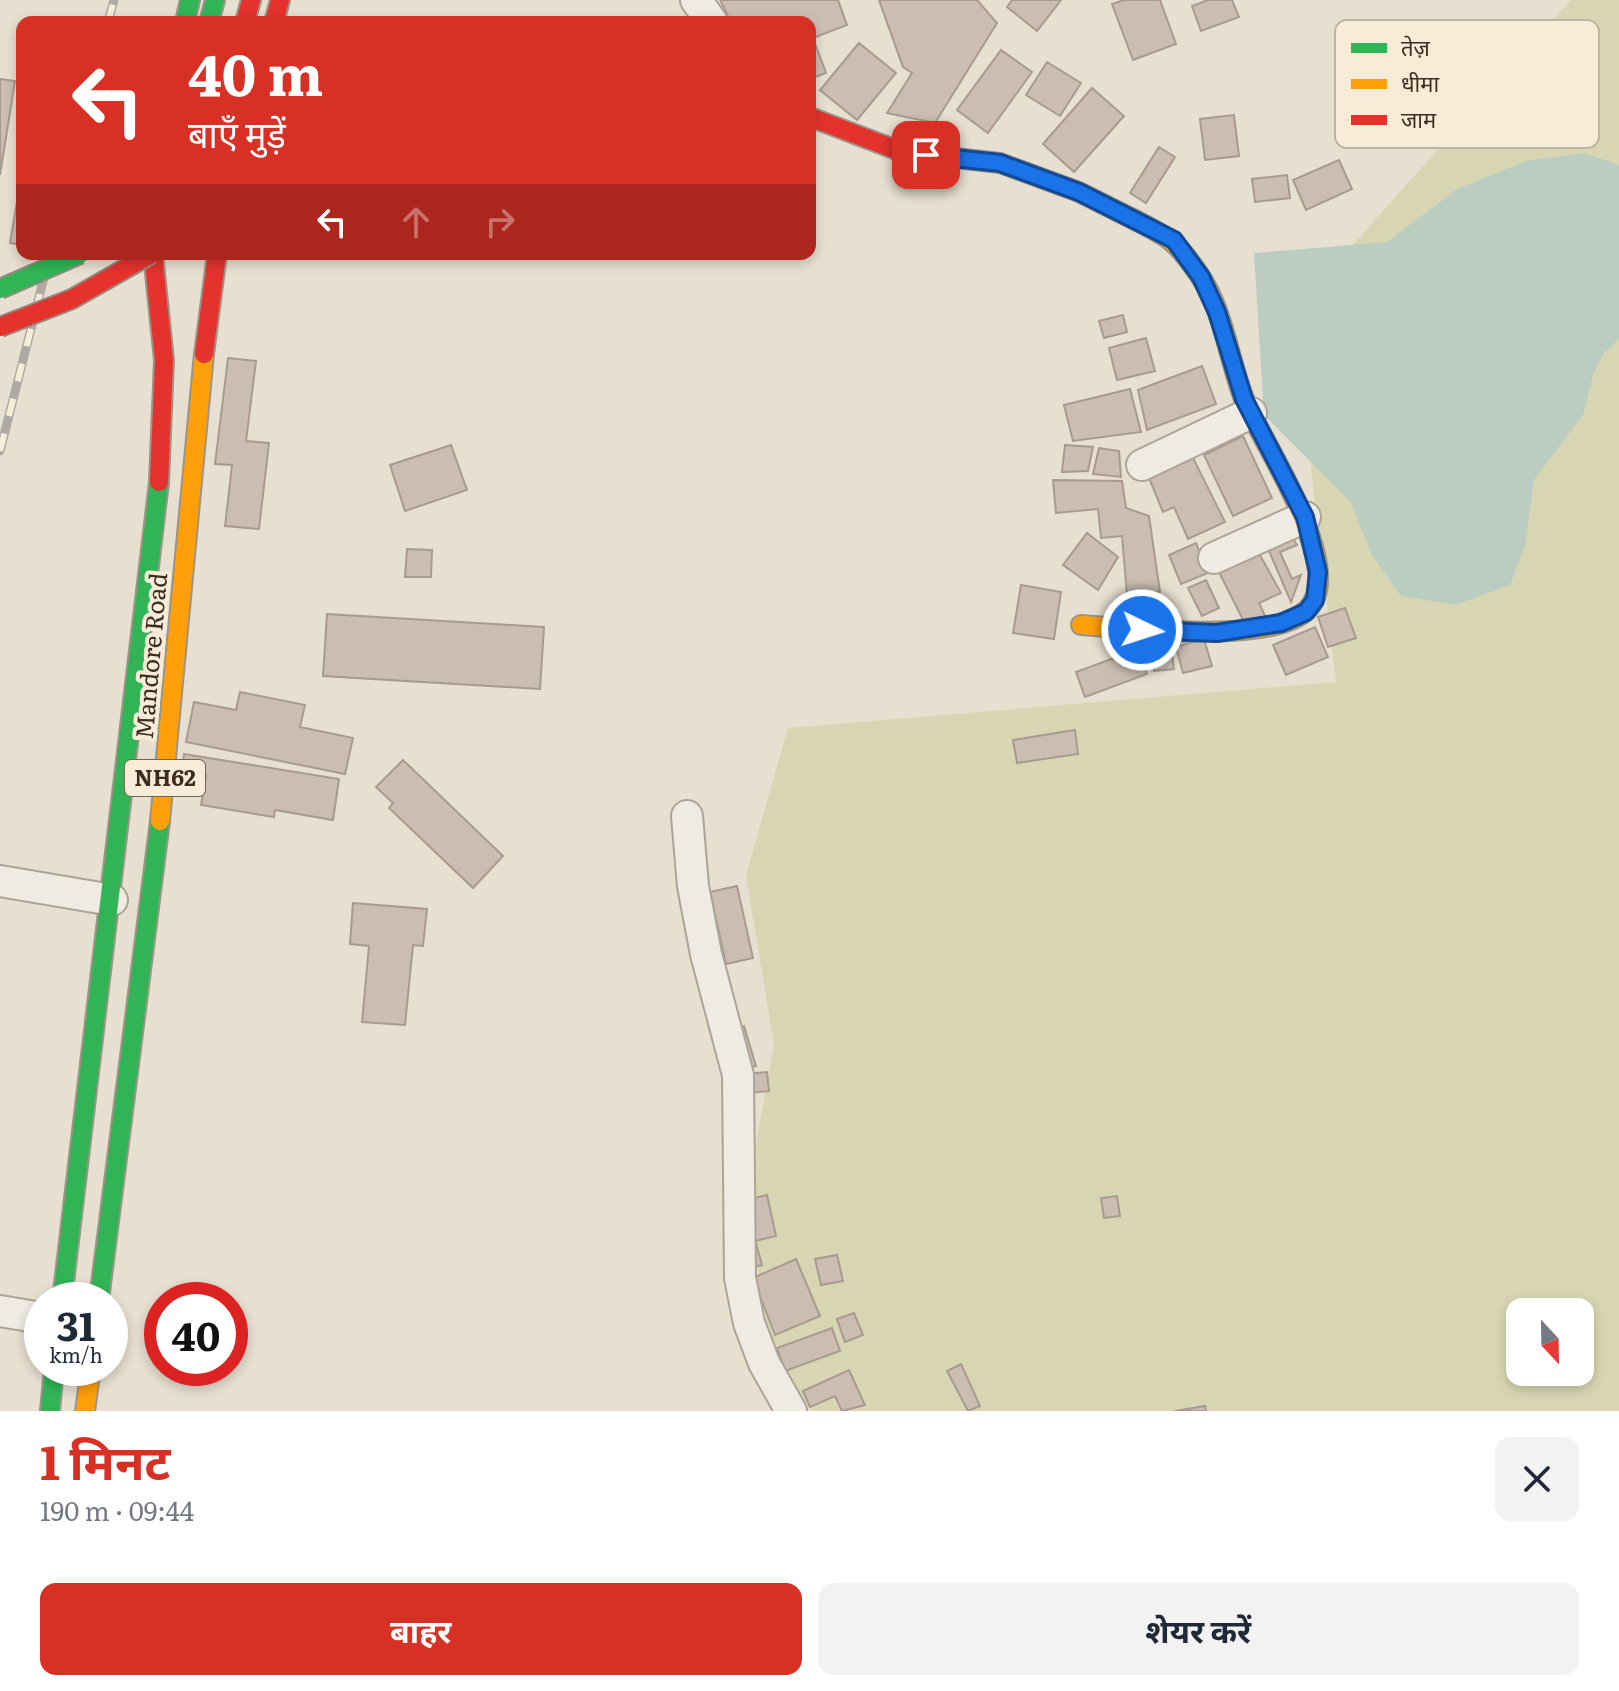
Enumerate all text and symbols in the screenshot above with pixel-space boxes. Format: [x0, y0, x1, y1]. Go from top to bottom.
legend [1335, 20, 1599, 148]
text: 40 m [188, 30, 323, 113]
text: तेज़ [1401, 30, 1431, 63]
icon: left [56, 48, 160, 152]
text: धीमा [1401, 66, 1439, 99]
text: जाम [1401, 102, 1437, 135]
text: बाएँ मुड़ें [188, 106, 286, 159]
pin [892, 121, 960, 189]
icon: arrive [904, 133, 948, 177]
icon: left [310, 200, 354, 244]
icon: ahead [394, 200, 438, 244]
icon: right [478, 200, 522, 244]
street label: Mandore Road [125, 571, 174, 740]
position arrow [1100, 588, 1184, 672]
road number: NH62 [125, 760, 205, 796]
speed limit sign: 40 [144, 1282, 248, 1386]
text: 31 [57, 1294, 95, 1353]
north arrow [1506, 1298, 1594, 1386]
map controls [1506, 1298, 1594, 1386]
text: km/h [49, 1339, 103, 1369]
text: 1 मिनट [40, 1424, 170, 1495]
button: close [1495, 1437, 1579, 1521]
text: 190 m · 09:44 [40, 1490, 194, 1529]
button: बाहर [40, 1583, 802, 1675]
button: शेयर करें [818, 1583, 1579, 1675]

